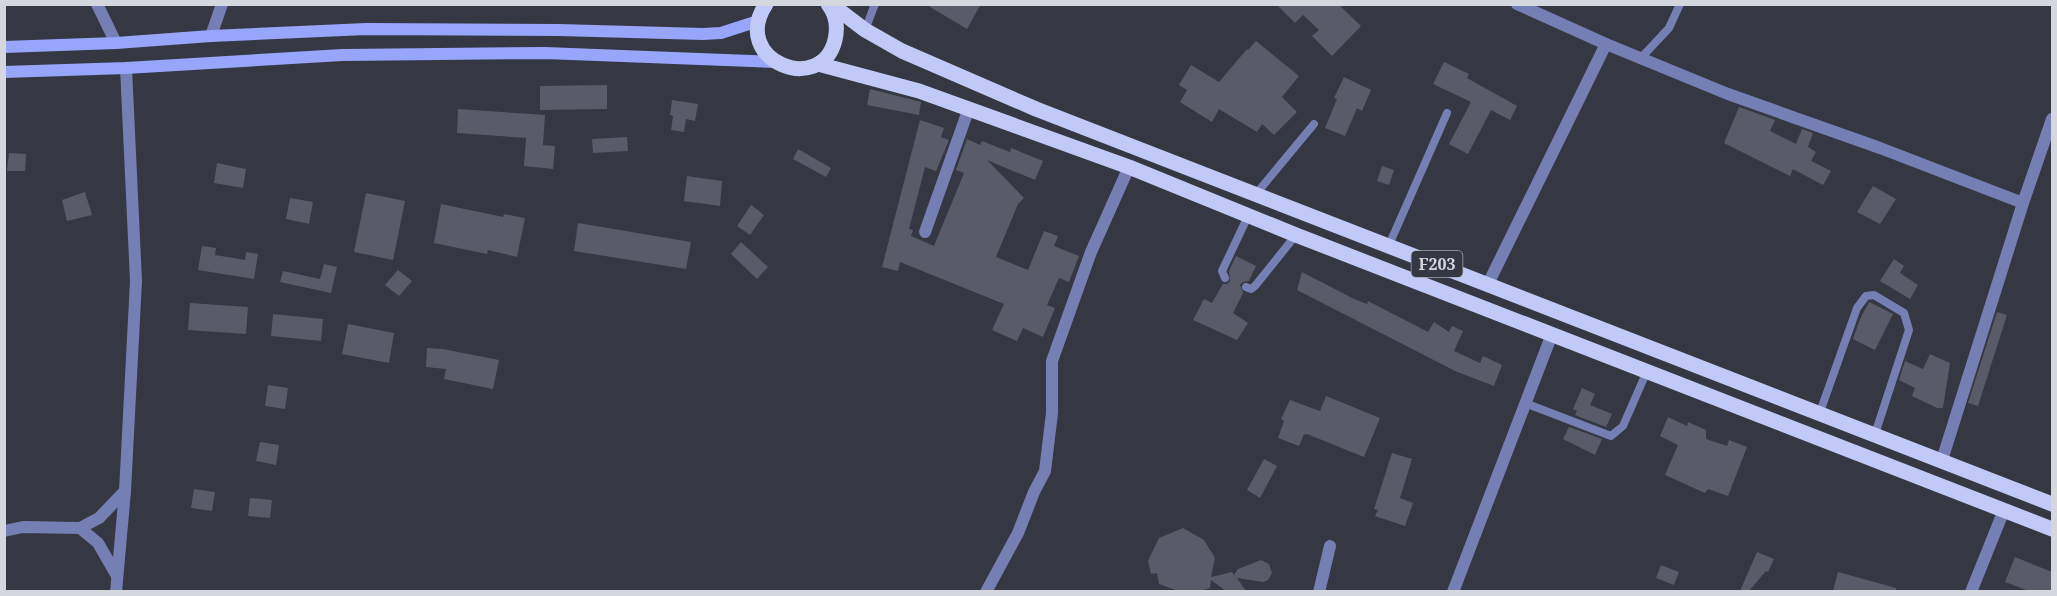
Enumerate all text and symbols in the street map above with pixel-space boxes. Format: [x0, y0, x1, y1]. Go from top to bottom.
road number: F203 [1412, 251, 1462, 277]

